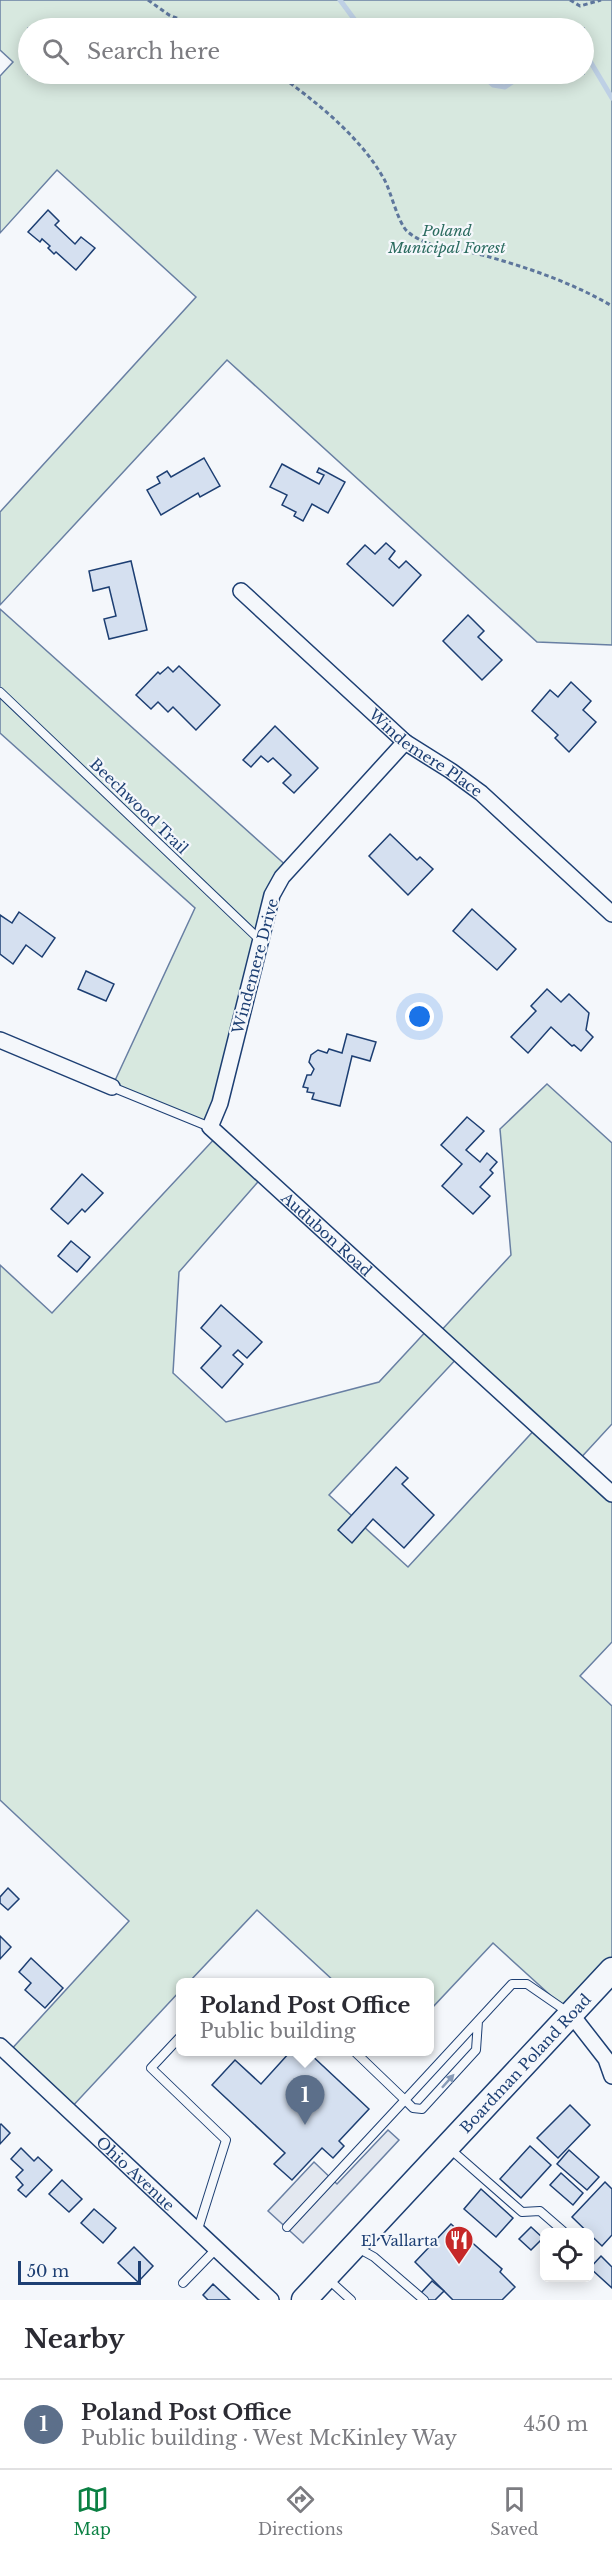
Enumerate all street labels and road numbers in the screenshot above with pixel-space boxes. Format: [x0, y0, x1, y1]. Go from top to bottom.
street label: Windemere Place [365, 704, 486, 801]
street label: Beechwood Trail [86, 754, 192, 858]
street label: Windemere Drive [228, 896, 282, 1037]
street label: Audubon Road [277, 1187, 376, 1280]
street label: Boardman Poland Road [456, 1990, 595, 2137]
street label: Ohio Avenue [93, 2132, 179, 2214]

